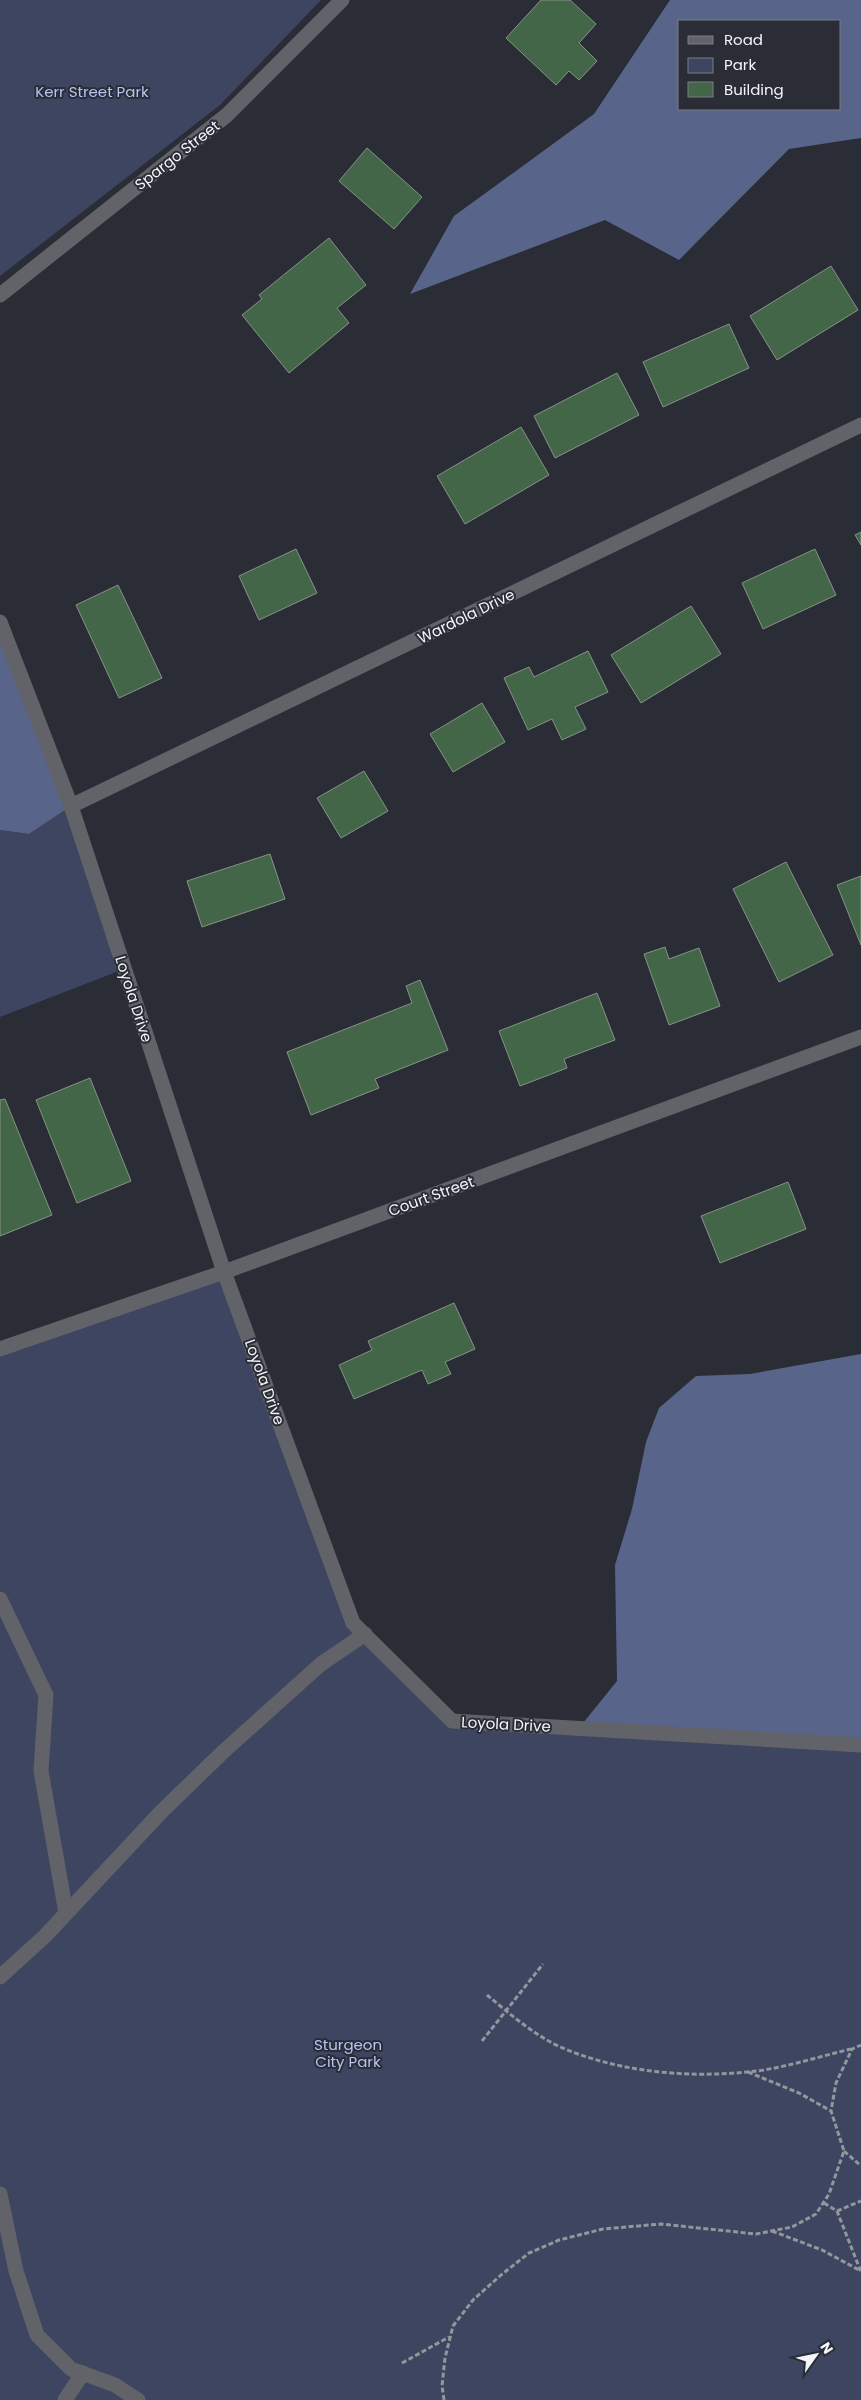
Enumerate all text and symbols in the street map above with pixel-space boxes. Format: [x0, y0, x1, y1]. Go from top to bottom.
legend [678, 20, 841, 110]
text: Road [724, 29, 763, 50]
text: Park [724, 54, 756, 75]
text: Building [724, 79, 784, 100]
park label: Kerr Street Park [35, 81, 149, 102]
street label: Spargo Street [130, 115, 224, 195]
street label: Wardola Drive [414, 583, 518, 649]
street label: Loyola Drive [110, 953, 158, 1045]
street label: Court Street [385, 1171, 477, 1221]
street label: Loyola Drive [240, 1336, 290, 1428]
street label: Loyola Drive [461, 1711, 551, 1737]
park label: Sturgeon City Park [314, 2034, 382, 2072]
north arrow [791, 2330, 841, 2380]
text: N [816, 2338, 838, 2358]

